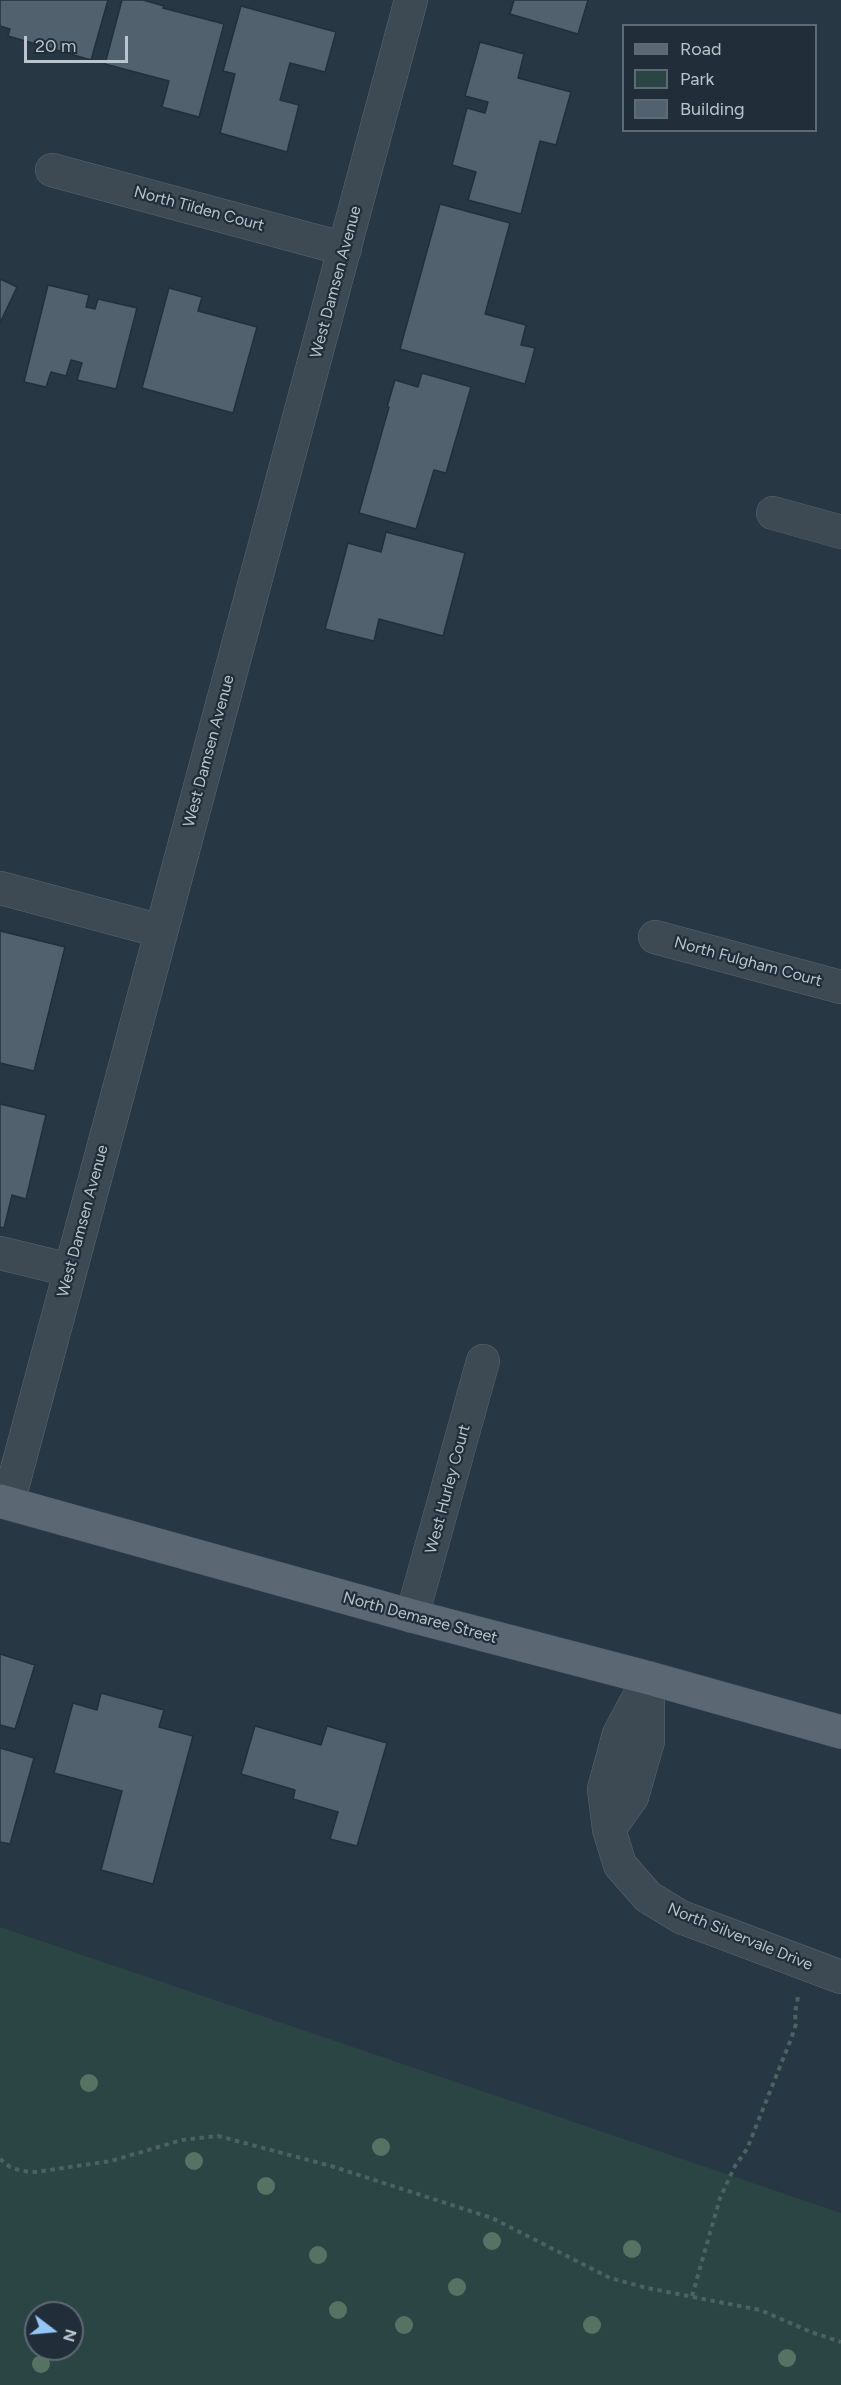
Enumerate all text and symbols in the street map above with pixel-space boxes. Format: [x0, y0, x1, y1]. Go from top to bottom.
scale bar [27, 24, 130, 62]
legend [622, 24, 817, 132]
text: 20 m [35, 35, 76, 57]
text: Road [680, 38, 721, 60]
text: Park [680, 68, 714, 90]
text: Building [680, 98, 745, 120]
street label: North Tilden Court [132, 182, 266, 236]
street label: West Damsen Avenue [306, 204, 366, 360]
street label: West Damsen Avenue [179, 673, 239, 829]
street label: North Fulgham Court [672, 933, 824, 991]
street label: West Damsen Avenue [53, 1143, 113, 1299]
street label: West Hurley Court [422, 1422, 474, 1556]
street label: North Demaree Street [341, 1588, 499, 1648]
street label: North Silvervale Drive [665, 1899, 815, 1975]
north arrow [24, 2301, 84, 2361]
text: N [59, 2327, 81, 2344]

